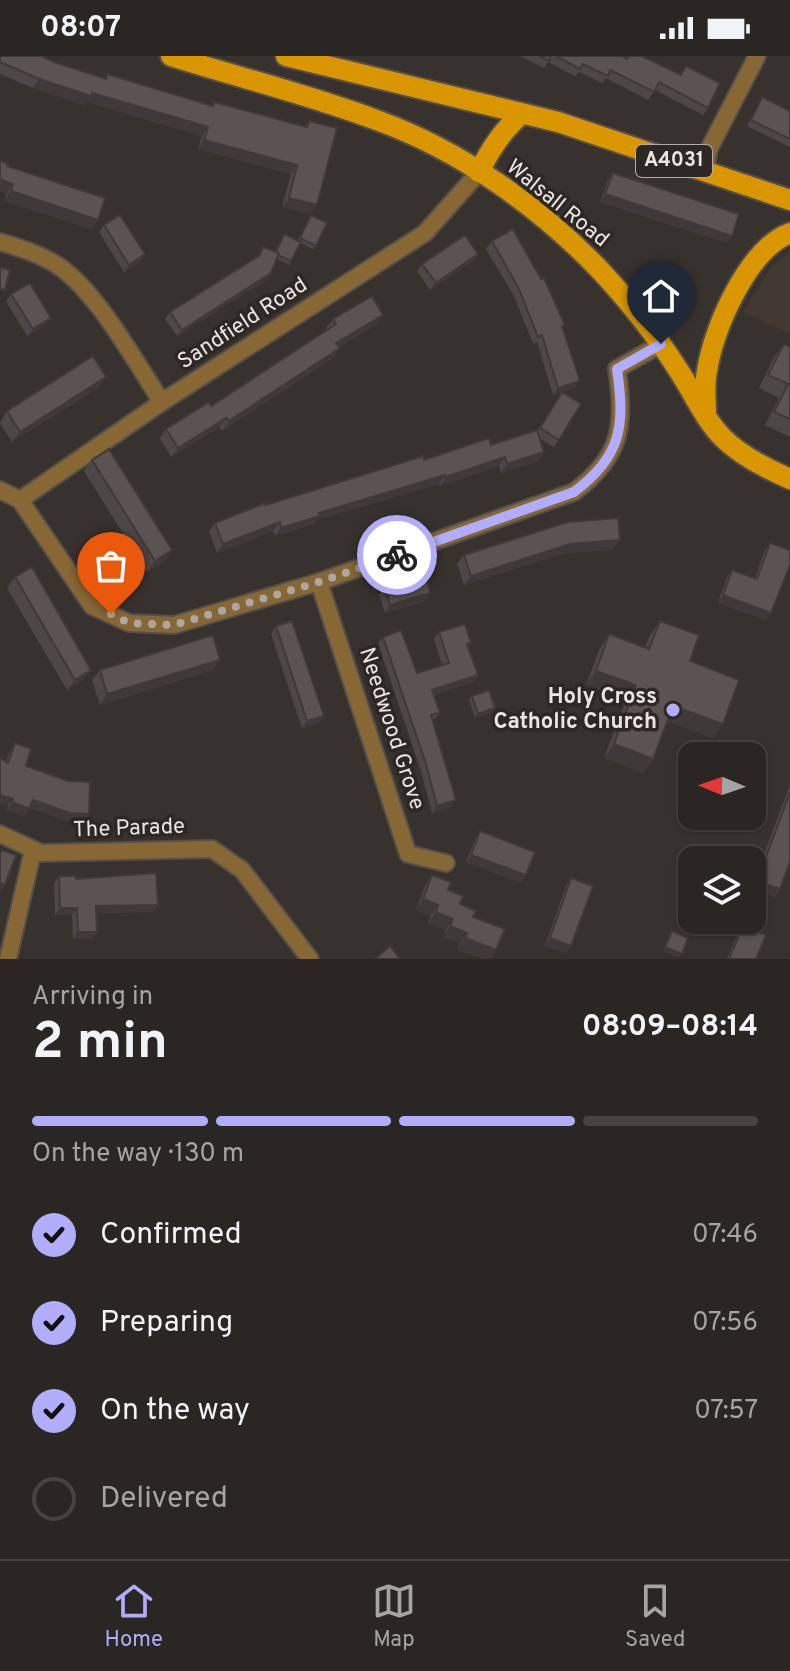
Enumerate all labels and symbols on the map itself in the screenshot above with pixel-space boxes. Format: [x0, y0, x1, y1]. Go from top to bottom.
road number: A4031 [636, 145, 712, 177]
street label: Walsall Road [500, 154, 614, 254]
pin [627, 262, 695, 344]
street label: Sandfield Road [173, 272, 313, 376]
courier [357, 515, 437, 595]
pin [77, 532, 145, 614]
street label: Needwood Grove [352, 644, 430, 814]
place label: Holy Cross Catholic Church [494, 684, 657, 736]
marker: Holy Cross Catholic Church [664, 701, 682, 719]
north arrow [678, 742, 766, 830]
street label: The Parade [73, 814, 185, 844]

